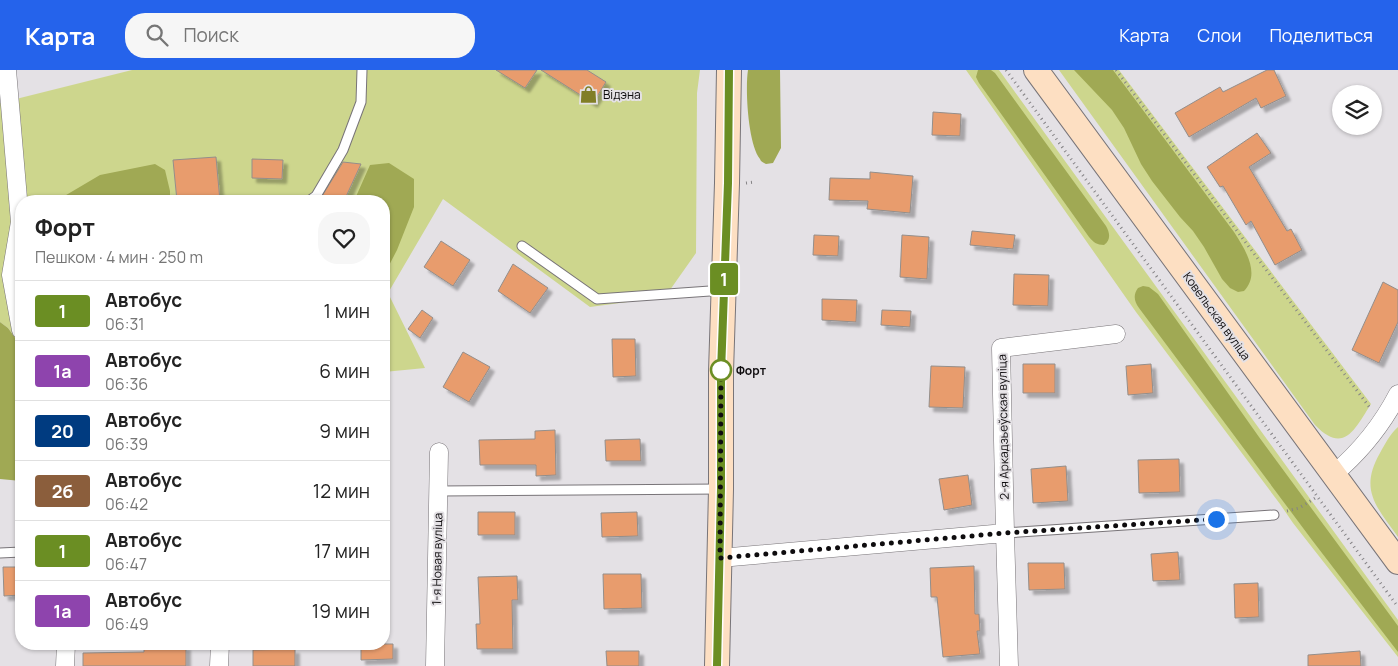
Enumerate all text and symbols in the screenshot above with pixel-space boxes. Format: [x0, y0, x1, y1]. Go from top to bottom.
search box [125, 13, 475, 58]
text: Карта [25, 19, 95, 52]
icon: search [143, 21, 171, 49]
text: Поиск [183, 22, 239, 48]
text: Карта [1119, 23, 1169, 47]
text: Слои [1197, 23, 1241, 47]
text: Поделиться [1269, 23, 1373, 47]
shop icon: Відэна [579, 84, 599, 104]
map controls [1332, 85, 1382, 135]
button: layers [1332, 85, 1382, 135]
place label: Відэна [603, 86, 641, 103]
text: Форт [35, 210, 95, 243]
button: heart [318, 212, 370, 264]
text: Пешком · 4 мин · 250 m [35, 246, 203, 268]
line badge: 1 [708, 263, 740, 295]
text: 1 [720, 267, 728, 291]
street label: Ковельская вуліца [1179, 268, 1255, 364]
text: Автобус [105, 287, 182, 313]
text: 1 мин [324, 298, 370, 324]
text: 1 [59, 299, 66, 323]
text: 06:31 [105, 313, 145, 335]
text: Автобус [105, 347, 182, 373]
street label: 2-я Аркадзьеўская вуліца [993, 354, 1013, 500]
text: 6 мин [319, 358, 370, 384]
text: 1а [53, 359, 72, 383]
marker: Форт [710, 359, 732, 381]
place label: Форт [736, 362, 767, 379]
text: 06:36 [105, 373, 148, 395]
text: Автобус [105, 407, 182, 433]
text: 9 мин [319, 418, 370, 444]
text: 20 [51, 419, 74, 443]
text: 06:39 [105, 433, 148, 455]
text: Автобус [105, 467, 182, 493]
text: 12 мин [313, 478, 370, 504]
text: 2б [52, 479, 73, 503]
text: 06:42 [105, 493, 148, 515]
your location [1204, 507, 1229, 532]
street label: 1-я Новая вуліца [428, 513, 446, 605]
text: Автобус [105, 527, 182, 553]
text: 17 мин [314, 538, 370, 564]
text: 1 [59, 539, 66, 563]
text: 06:47 [105, 553, 147, 575]
text: Автобус [105, 587, 182, 613]
text: 19 мин [312, 598, 370, 624]
text: 1а [53, 599, 72, 623]
text: 06:49 [105, 613, 149, 635]

